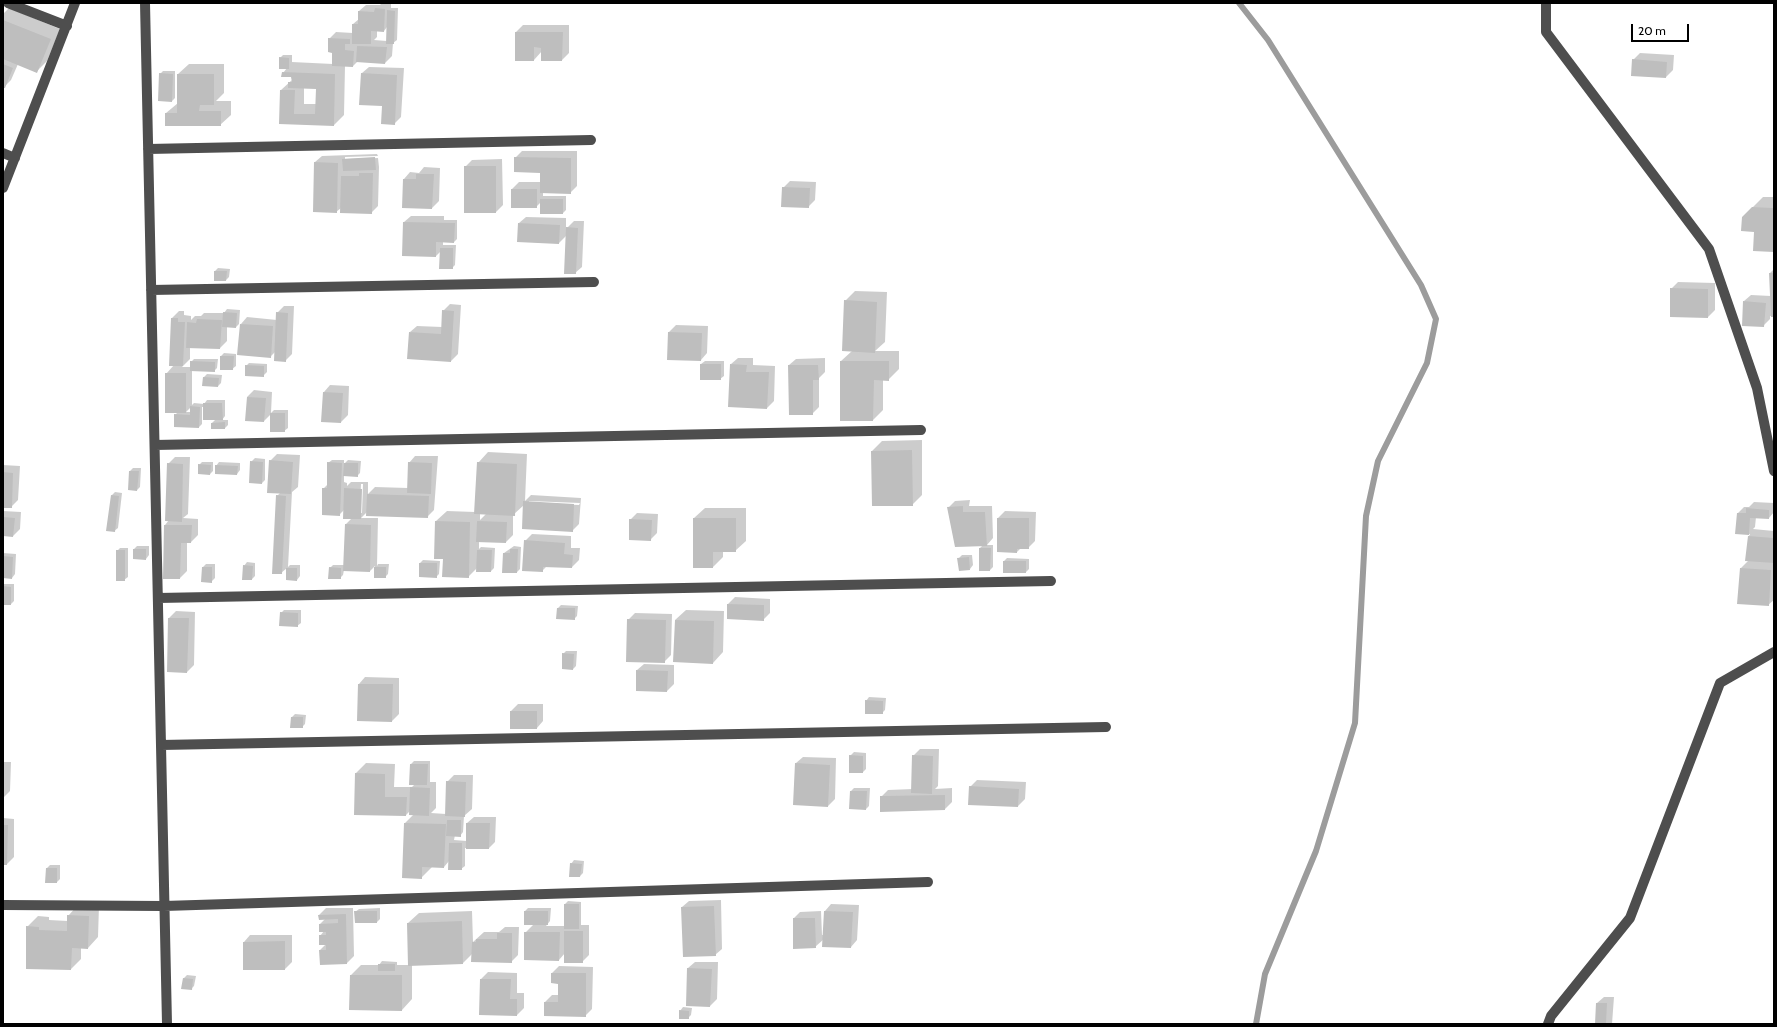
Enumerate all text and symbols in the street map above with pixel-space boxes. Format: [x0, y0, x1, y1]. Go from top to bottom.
scale bar [1633, 16, 1691, 42]
text: 20 m [1638, 23, 1666, 38]

